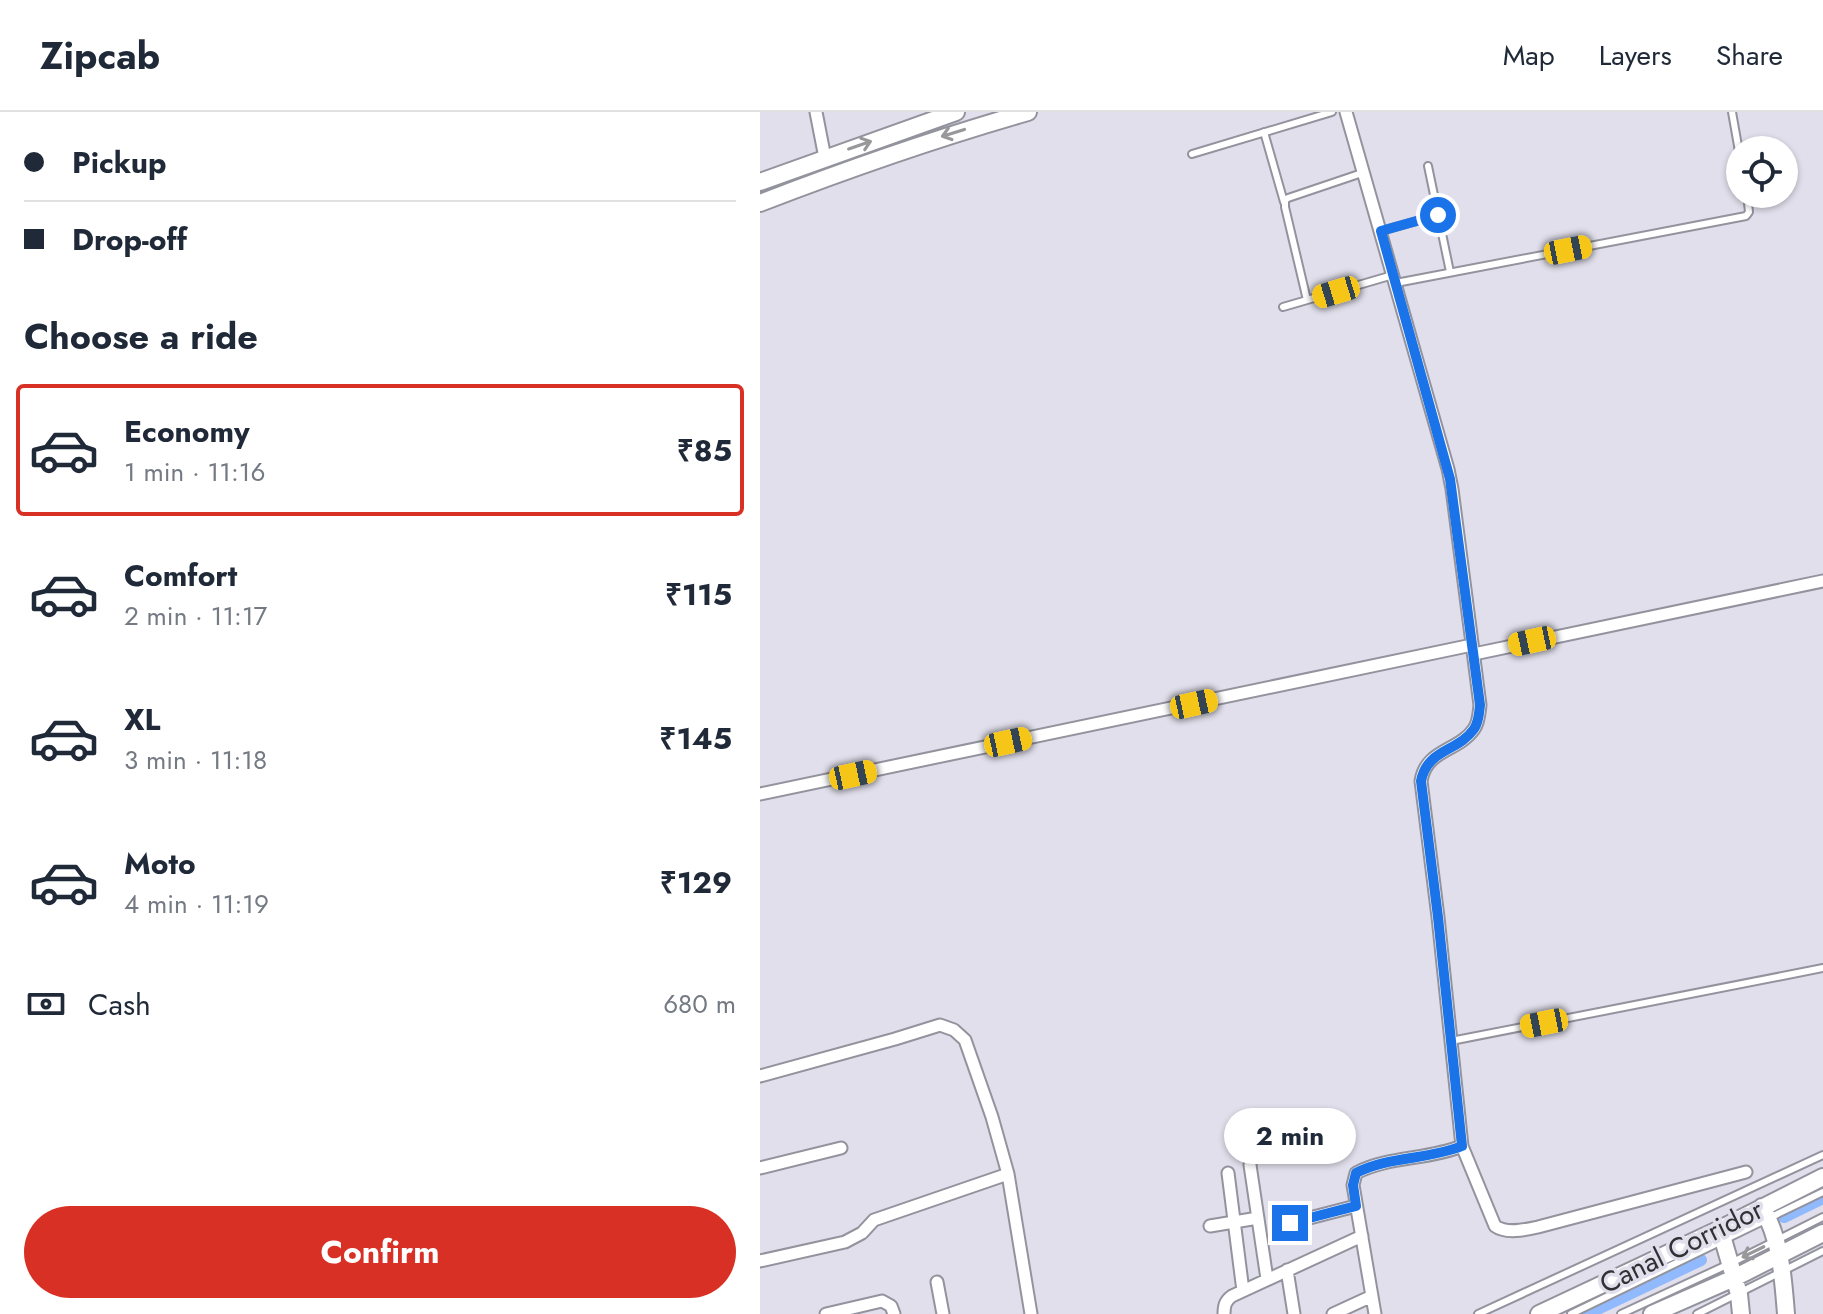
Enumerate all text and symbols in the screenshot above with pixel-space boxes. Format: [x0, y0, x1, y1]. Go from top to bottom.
text: Zipcab [40, 28, 160, 83]
text: Map [1503, 35, 1555, 76]
text: Layers [1599, 35, 1672, 76]
text: Share [1716, 35, 1783, 76]
one-way arrow [940, 127, 965, 142]
map controls [1726, 136, 1798, 208]
button: locate [1726, 136, 1798, 208]
one-way arrow [847, 137, 872, 152]
text: Pickup [72, 141, 167, 184]
route start [1420, 197, 1456, 233]
text: Drop-off [72, 218, 187, 261]
car [1542, 234, 1594, 266]
car [1310, 274, 1362, 310]
text: Choose a ride [24, 310, 258, 362]
text: Economy [124, 410, 250, 453]
icon: car [28, 414, 100, 486]
text: ₹85 [677, 429, 732, 472]
text: 1 min · 11:16 [124, 453, 265, 491]
text: Comfort [124, 554, 237, 597]
icon: car [28, 558, 100, 630]
text: ₹115 [665, 573, 732, 616]
text: 2 min · 11:17 [124, 597, 267, 635]
car [1506, 624, 1558, 658]
car [1168, 687, 1220, 721]
text: XL [124, 698, 160, 741]
icon: car [28, 702, 100, 774]
text: ₹145 [659, 717, 732, 760]
car [982, 725, 1034, 759]
text: 3 min · 11:18 [124, 741, 267, 779]
car [827, 758, 879, 792]
text: Moto [124, 842, 196, 885]
icon: car [28, 846, 100, 918]
text: ₹129 [660, 861, 732, 904]
text: 4 min · 11:19 [124, 885, 269, 923]
icon: cash [24, 982, 68, 1026]
text: Cash [88, 983, 151, 1026]
text: 680 m [663, 985, 736, 1023]
car [1518, 1007, 1570, 1039]
callout: 2 min [1224, 1107, 1356, 1163]
text: 2 min [1256, 1117, 1324, 1155]
street label: Canal Corridor [1592, 1189, 1770, 1304]
route end [1272, 1205, 1308, 1241]
button: Confirm [24, 1206, 736, 1298]
one-way arrow [1742, 1245, 1766, 1260]

